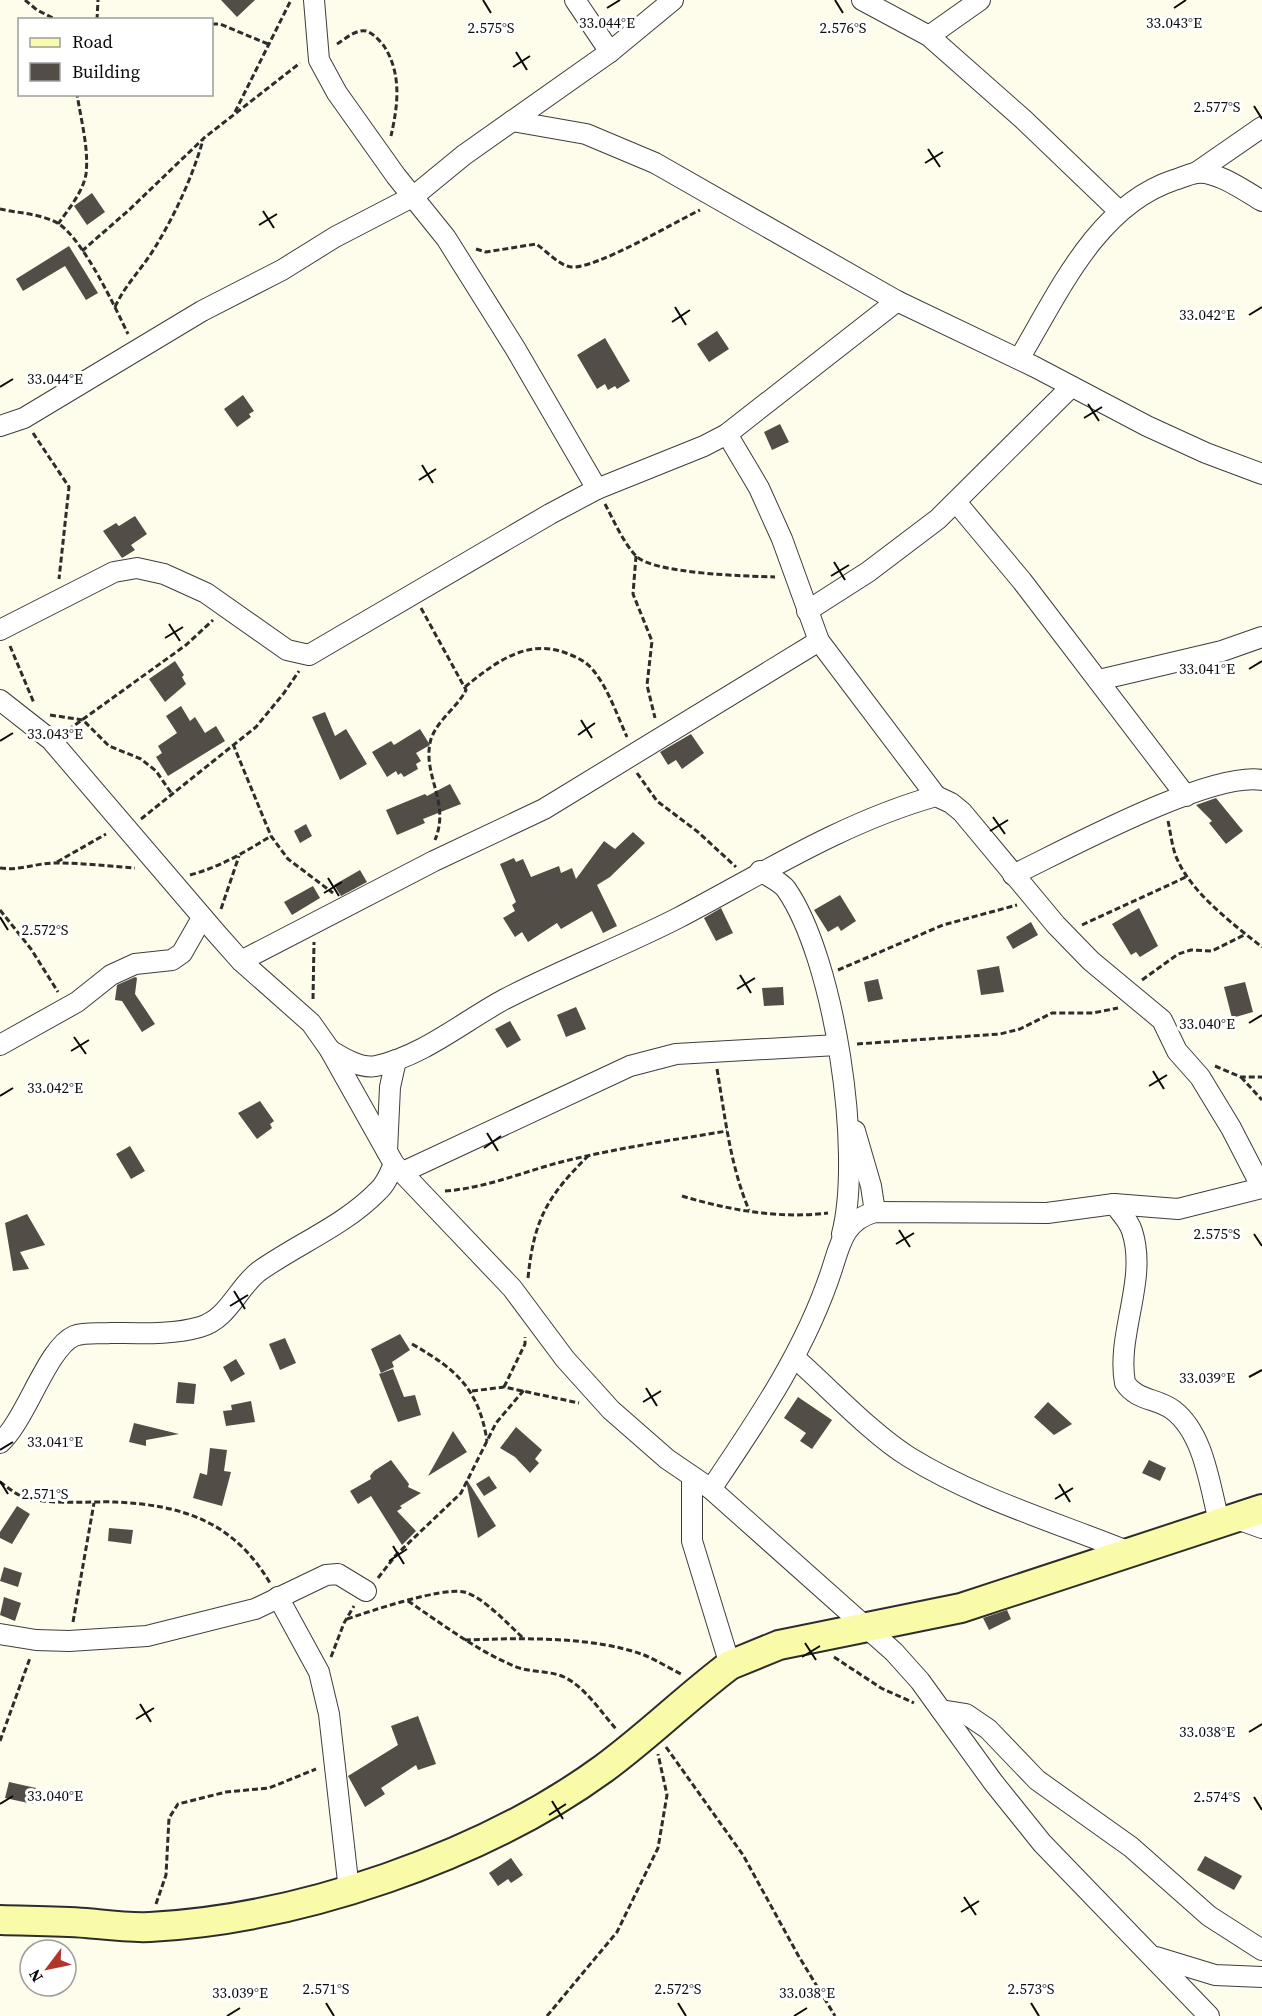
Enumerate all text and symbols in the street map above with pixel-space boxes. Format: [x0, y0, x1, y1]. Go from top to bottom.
text: 33.044°E [579, 12, 635, 33]
text: 33.043°E [1146, 12, 1202, 33]
text: 2.575°S [467, 17, 515, 38]
text: 2.576°S [819, 17, 867, 38]
legend [18, 18, 213, 96]
text: Road [72, 29, 113, 54]
text: Building [72, 59, 140, 84]
text: 2.577°S [1193, 96, 1241, 117]
text: 33.042°E [1179, 304, 1235, 325]
text: 33.044°E [27, 368, 83, 389]
text: 33.041°E [1179, 658, 1235, 679]
text: 33.043°E [27, 723, 83, 744]
text: 2.572°S [21, 919, 69, 940]
text: 33.040°E [1179, 1013, 1235, 1034]
text: 33.042°E [27, 1077, 83, 1098]
text: 2.575°S [1193, 1223, 1241, 1244]
text: 33.039°E [1179, 1367, 1235, 1388]
text: 33.041°E [27, 1431, 83, 1452]
text: 2.571°S [21, 1483, 69, 1504]
text: 33.038°E [1179, 1721, 1235, 1742]
text: 33.040°E [27, 1785, 83, 1806]
text: 2.574°S [1193, 1786, 1241, 1807]
north arrow [18, 1938, 78, 1998]
text: N [23, 1965, 48, 1987]
text: 2.571°S [302, 1978, 350, 1999]
text: 2.572°S [654, 1978, 702, 1999]
text: 2.573°S [1007, 1978, 1055, 1999]
text: 33.039°E [212, 1982, 268, 2003]
text: 33.038°E [779, 1982, 835, 2003]

